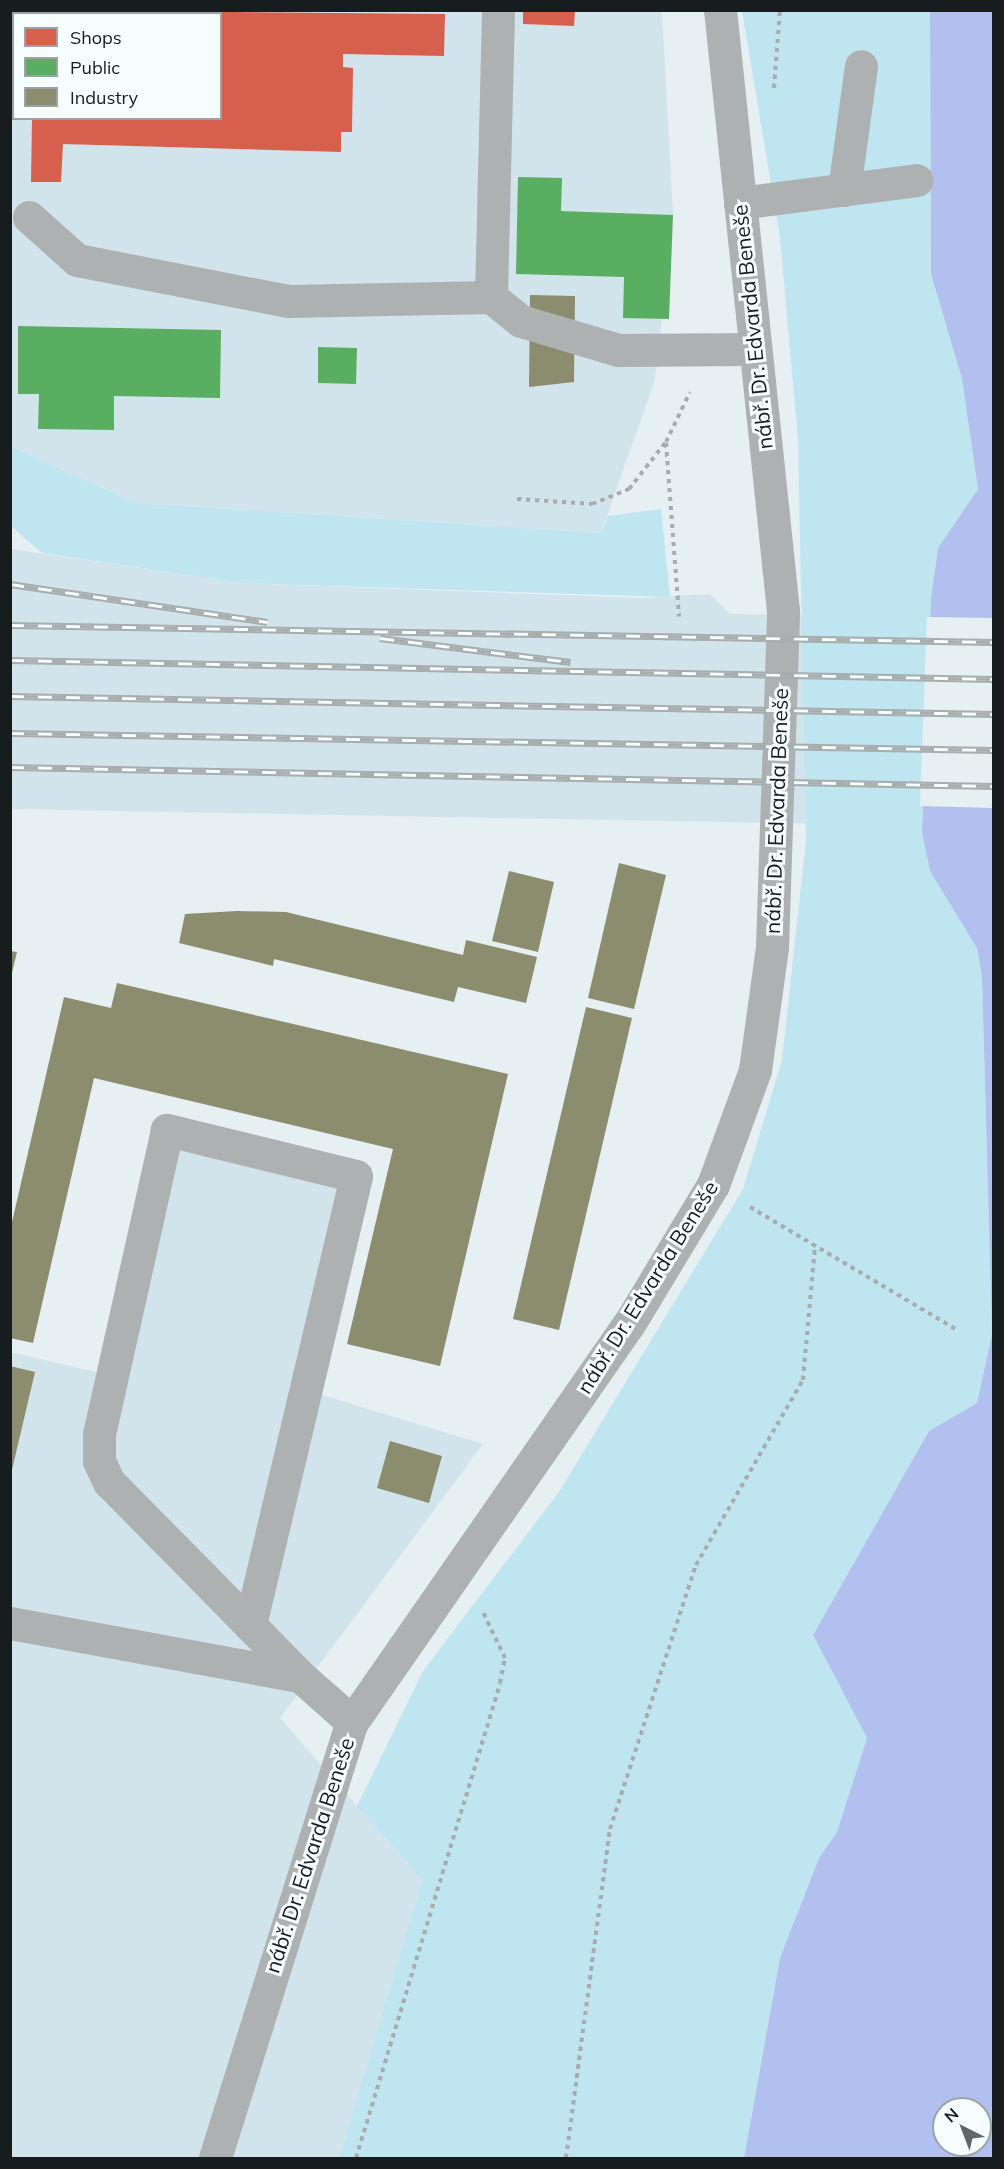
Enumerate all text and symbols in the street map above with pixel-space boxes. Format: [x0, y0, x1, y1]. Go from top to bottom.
legend [12, 12, 222, 120]
text: Shops [70, 26, 122, 49]
text: Public [70, 56, 120, 79]
text: Industry [70, 86, 138, 109]
street label: nábř. Dr. Edvarda Beneše [727, 203, 777, 451]
street label: nábř. Dr. Edvarda Beneše [759, 688, 793, 934]
street label: nábř. Dr. Edvarda Beneše [571, 1176, 723, 1398]
street label: nábř. Dr. Edvarda Beneše [259, 1734, 359, 1976]
north arrow [932, 2097, 992, 2157]
text: N [940, 2104, 962, 2127]

